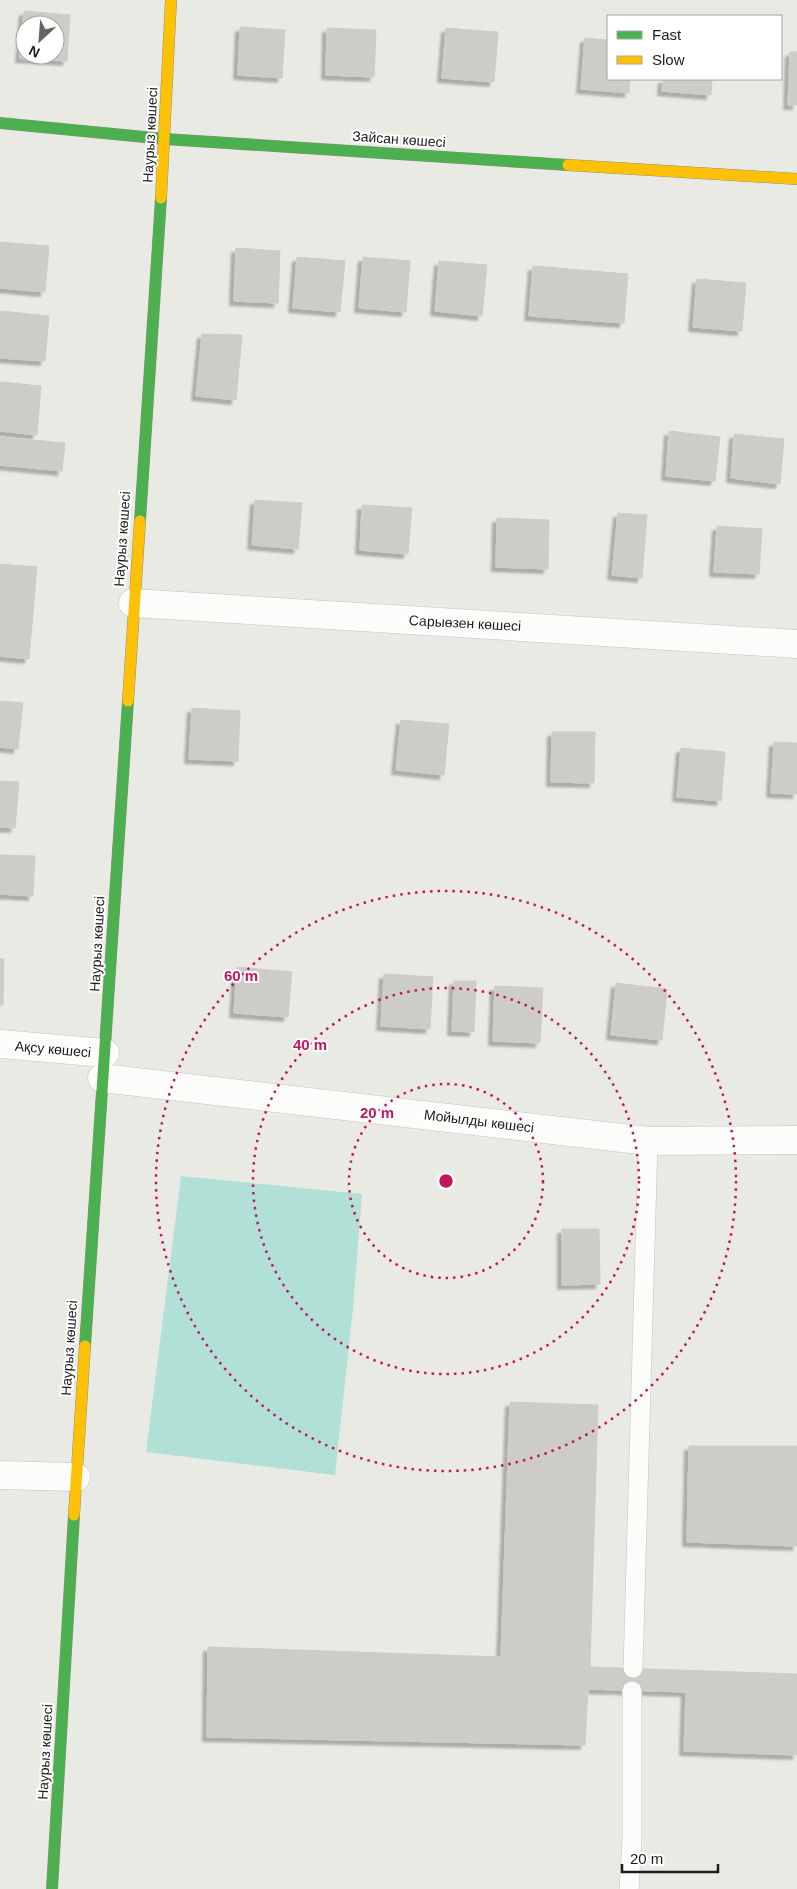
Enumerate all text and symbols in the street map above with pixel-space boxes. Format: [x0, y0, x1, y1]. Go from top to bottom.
north arrow [15, 15, 65, 65]
legend [607, 15, 782, 80]
text: Fast [652, 26, 682, 43]
text: N [26, 42, 42, 61]
text: Slow [652, 51, 685, 68]
street label: Наурыз көшесі [140, 87, 160, 183]
street label: Зайсан көшесі [352, 128, 446, 150]
street label: Наурыз көшесі [111, 491, 133, 587]
street label: Сарыөзен көшесі [408, 612, 522, 634]
street label: Наурыз көшесі [87, 896, 107, 992]
text: 60 m [224, 967, 258, 984]
text: 40 m [293, 1036, 327, 1053]
street label: Ақсу көшесі [14, 1038, 92, 1060]
text: 20 m [360, 1104, 394, 1121]
street label: Мойылды көшесі [423, 1106, 535, 1136]
centre of rings [437, 1172, 455, 1190]
street label: Наурыз көшесі [58, 1300, 80, 1396]
street label: Наурыз көшесі [35, 1704, 55, 1800]
scale bar [622, 1842, 718, 1874]
text: 20 m [630, 1850, 663, 1867]

